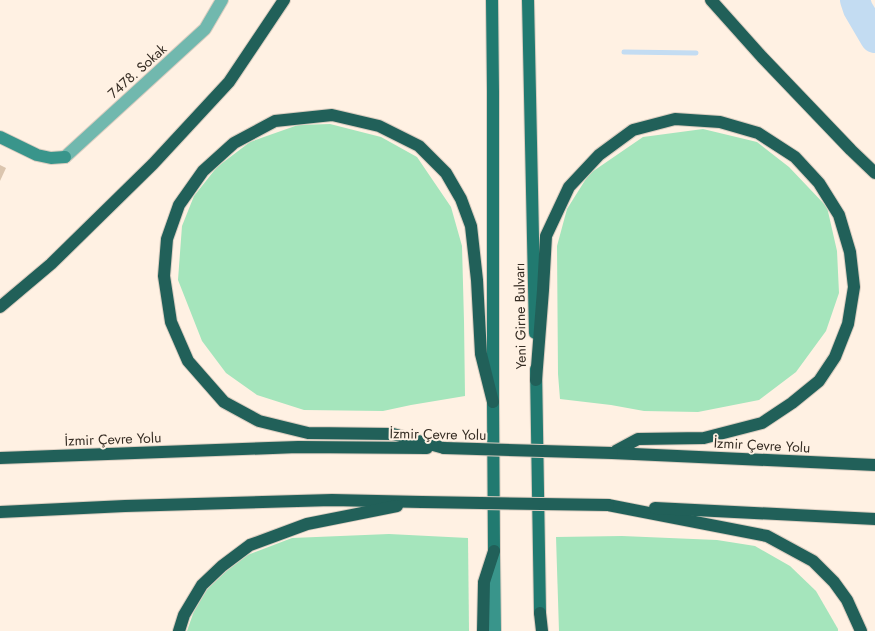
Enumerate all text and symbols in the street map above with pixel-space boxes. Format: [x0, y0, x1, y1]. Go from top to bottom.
street label: 7478. Sokak [103, 39, 171, 103]
street label: Yeni Girne Bulvarı [509, 263, 531, 369]
street label: İzmir Çevre Yolu [389, 423, 487, 445]
street label: İzmir Çevre Yolu [64, 427, 162, 451]
street label: İzmir Çevre Yolu [713, 432, 811, 458]

